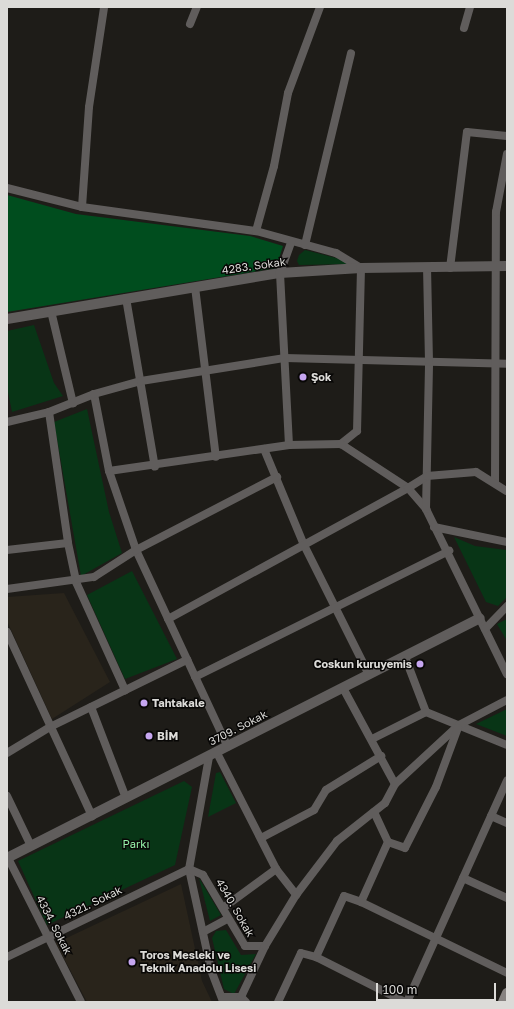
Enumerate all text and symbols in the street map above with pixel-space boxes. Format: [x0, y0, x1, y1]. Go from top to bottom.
street label: 4283. Sokak [221, 255, 287, 277]
place label: Şok [311, 370, 331, 384]
marker: Şok [298, 372, 308, 382]
place label: Coskun kuruyemis [314, 657, 412, 671]
marker: Coskun kuruyemis [415, 659, 425, 669]
place label: Tahtakale [152, 696, 205, 710]
marker: Tahtakale [139, 698, 149, 708]
street label: 3709. Sokak [207, 708, 269, 748]
place label: BİM [157, 729, 178, 743]
marker: BİM [144, 731, 154, 741]
park label: Parkı [123, 837, 149, 851]
street label: 4340. Sokak [213, 877, 257, 939]
street label: 4321. Sokak [62, 883, 124, 923]
street label: 4334. Sokak [33, 893, 75, 957]
place label: Toros Mesleki ve Teknik Anadolu Lisesi [140, 949, 256, 975]
marker: Toros Mesleki ve Teknik Anadolu Lisesi [127, 957, 137, 967]
scale bar [378, 975, 498, 1001]
text: 100 m [383, 982, 417, 997]

